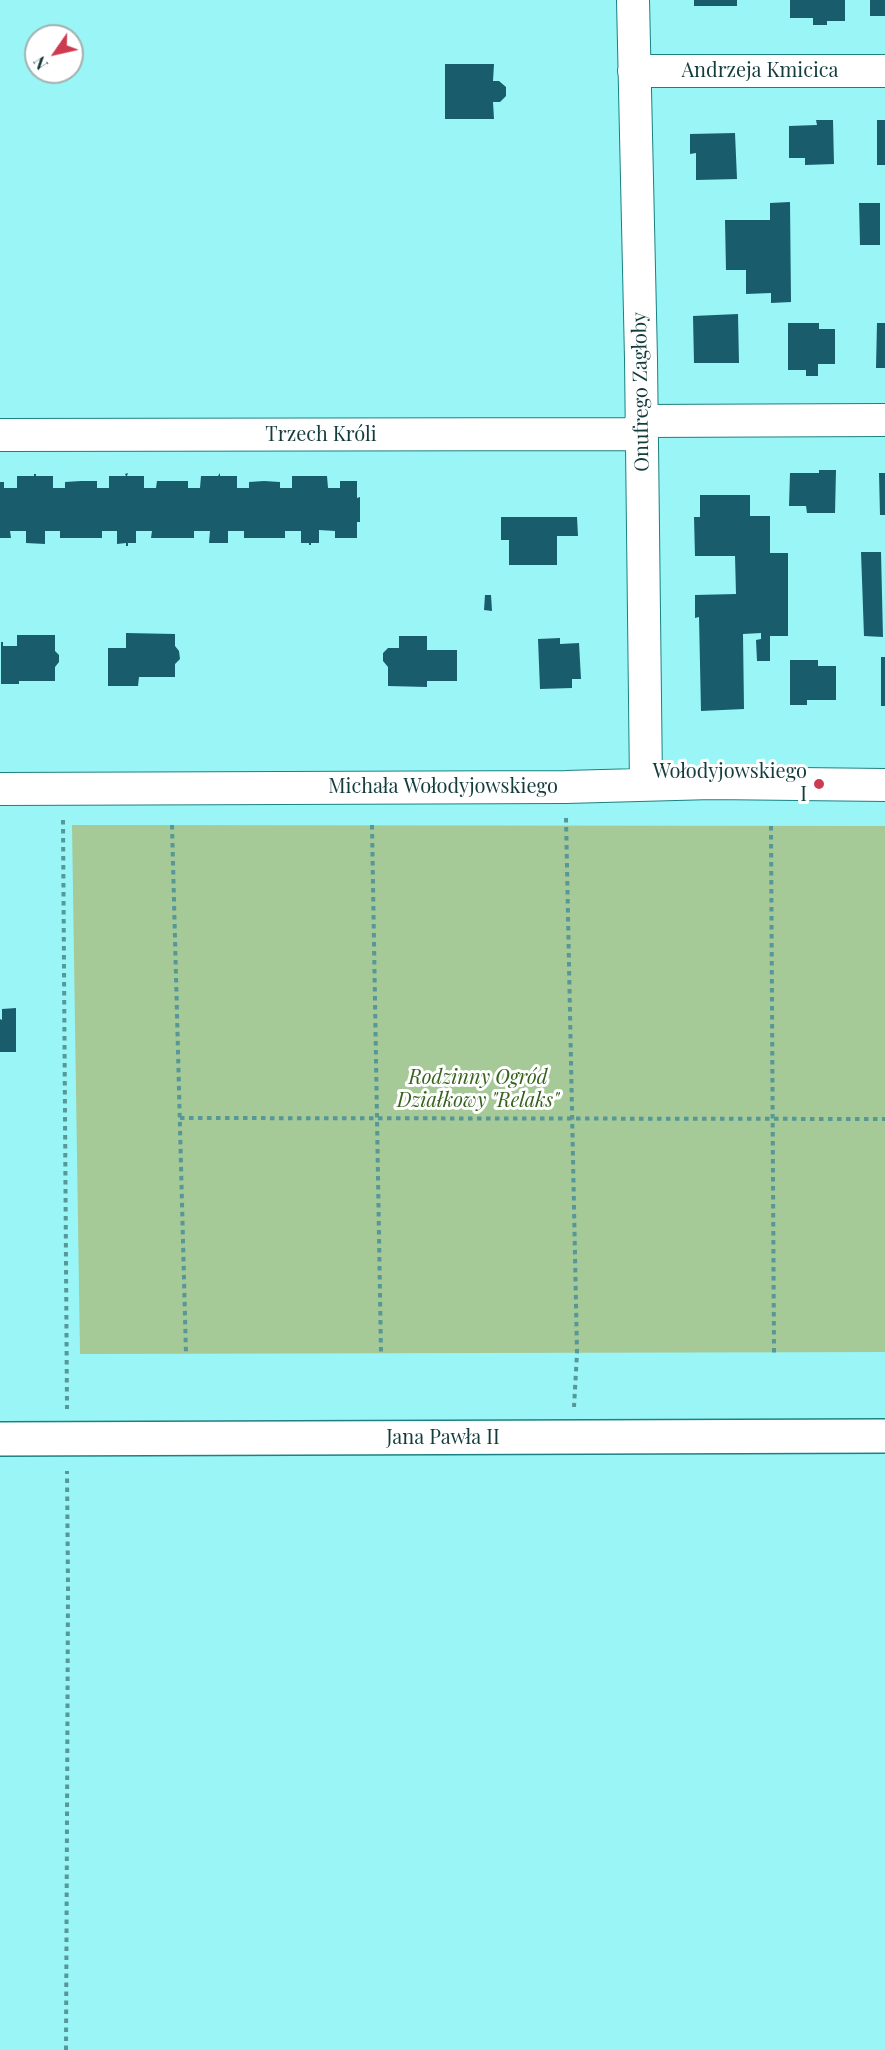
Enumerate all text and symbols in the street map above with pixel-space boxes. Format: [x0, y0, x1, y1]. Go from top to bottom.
north arrow [24, 24, 84, 84]
text: N [28, 53, 52, 74]
street label: Andrzeja Kmicica [682, 59, 838, 83]
street label: Onufrego Zagłoby [628, 312, 654, 472]
street label: Trzech Króli [265, 423, 377, 447]
place label: Wołodyjowskiego I [653, 760, 807, 807]
street label: Michała Wołodyjowskiego [328, 775, 558, 799]
marker: Wołodyjowskiego I [812, 777, 826, 791]
park label: Rodzinny Ogród Działkowy "Relaks" [397, 1066, 559, 1113]
street label: Jana Pawła II [386, 1426, 500, 1450]

